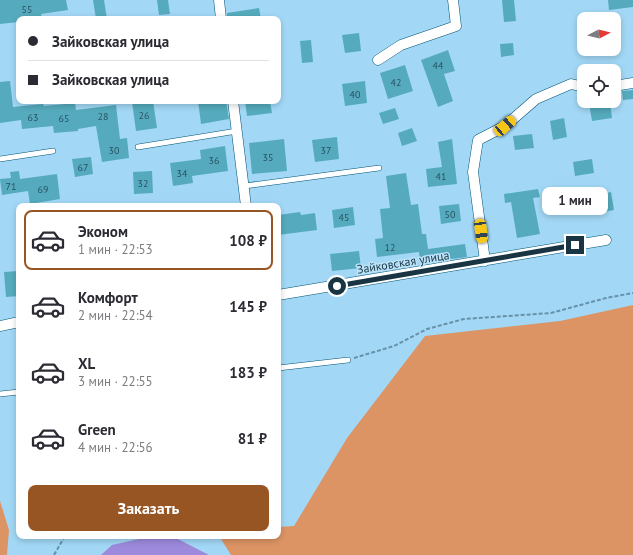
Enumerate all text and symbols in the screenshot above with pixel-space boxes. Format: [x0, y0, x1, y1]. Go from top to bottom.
house number: 55 [22, 3, 32, 16]
north arrow [577, 12, 621, 56]
map controls [577, 12, 621, 108]
text: Зайковская улица [52, 32, 169, 51]
house number: 44 [433, 59, 444, 72]
button: locate [577, 64, 621, 108]
text: Зайковская улица [52, 70, 169, 89]
house number: 42 [391, 76, 401, 89]
house number: 40 [350, 88, 361, 101]
house number: 26 [139, 109, 149, 122]
house number: 28 [98, 110, 108, 123]
house number: 63 [28, 111, 38, 124]
house number: 65 [59, 112, 69, 125]
car [492, 114, 518, 138]
house number: 30 [109, 144, 120, 157]
house number: 37 [321, 144, 331, 157]
house number: 35 [263, 151, 273, 164]
house number: 36 [209, 154, 219, 167]
house number: 67 [78, 161, 88, 174]
house number: 34 [177, 167, 188, 180]
house number: 41 [436, 170, 446, 183]
house number: 32 [138, 177, 148, 190]
house number: 71 [6, 180, 16, 193]
house number: 69 [38, 183, 48, 196]
callout: 1 мин [542, 187, 608, 215]
text: 1 мин [558, 192, 592, 209]
house number: 50 [445, 208, 456, 221]
house number: 45 [339, 211, 349, 224]
car [473, 218, 489, 244]
icon: car [30, 222, 66, 258]
text: Эконом [78, 222, 128, 241]
text: 108 ₽ [229, 231, 267, 250]
route end [566, 236, 584, 254]
text: 1 мин · 22:53 [78, 241, 153, 258]
house number: 12 [385, 241, 395, 254]
street label: Зайковская улица [356, 247, 450, 277]
route start [328, 277, 346, 295]
icon: car [30, 288, 66, 324]
text: Комфорт [78, 288, 138, 307]
text: 145 ₽ [229, 297, 267, 316]
text: 2 мин · 22:54 [78, 307, 153, 324]
icon: car [30, 354, 66, 390]
text: XL [78, 354, 95, 373]
text: 183 ₽ [229, 363, 267, 382]
text: 3 мин · 22:55 [78, 373, 153, 390]
icon: car [30, 420, 66, 456]
text: Green [78, 420, 116, 439]
text: 81 ₽ [238, 429, 267, 448]
text: 4 мин · 22:56 [78, 439, 153, 456]
button: Заказать [28, 485, 269, 531]

